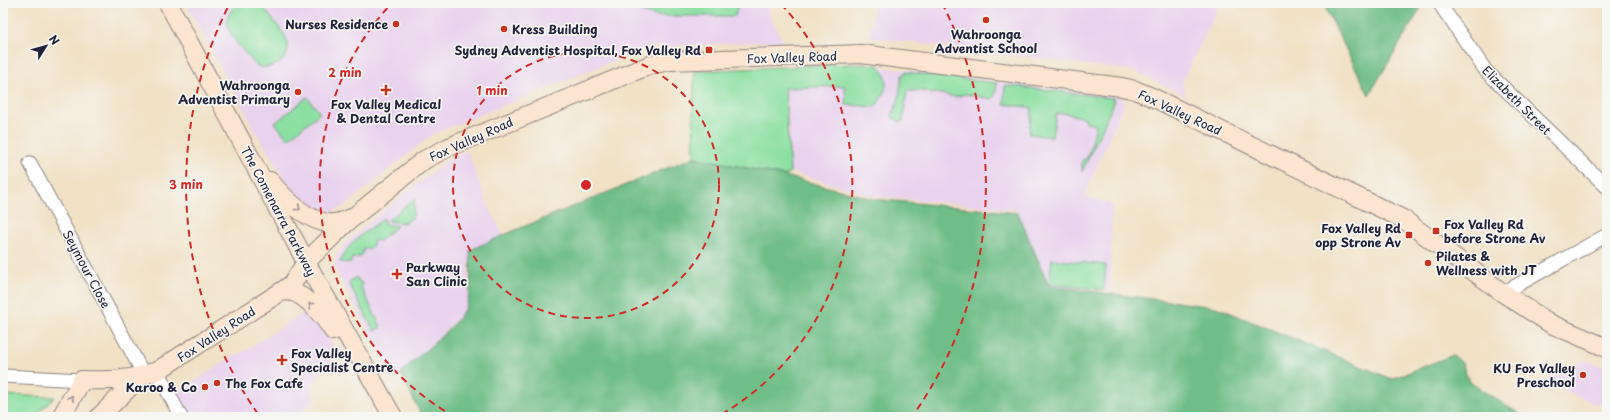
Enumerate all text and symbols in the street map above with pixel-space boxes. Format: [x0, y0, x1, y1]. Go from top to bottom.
place label: Nurses Residence [285, 15, 388, 33]
marker: Wahroonga Adventist School [981, 15, 991, 25]
marker: Nurses Residence [391, 19, 401, 29]
place label: Kress Building [512, 20, 598, 38]
marker: Kress Building [499, 24, 509, 34]
place label: Wahroonga Adventist School [935, 25, 1038, 57]
north arrow [26, 26, 66, 66]
text: N [45, 31, 64, 49]
place label: Sydney Adventist Hospital, Fox Valley Rd [455, 41, 701, 59]
marker: Sydney Adventist Hospital, Fox Valley Rd [704, 45, 714, 55]
street label: Fox Valley Road [747, 46, 837, 68]
street label: Elizabeth Street [1478, 61, 1556, 139]
text: 2 min [328, 63, 362, 81]
place label: Wahroonga Adventist Primary [178, 76, 290, 108]
text: 1 min [476, 81, 508, 99]
marker: Fox Valley Medical & Dental Centre [380, 84, 392, 96]
street label: Fox Valley Road [1135, 85, 1225, 139]
marker: Wahroonga Adventist Primary [293, 87, 303, 97]
place label: Fox Valley Medical & Dental Centre [331, 95, 441, 127]
street label: Fox Valley Road [426, 112, 516, 166]
street label: The Comenarra Parkway [237, 143, 321, 279]
text: 3 min [169, 175, 203, 193]
centre of rings [579, 178, 593, 192]
one-way arrow [293, 203, 300, 210]
place label: Fox Valley Rd before Strone Av [1444, 215, 1546, 247]
place label: Fox Valley Rd opp Strone Av [1315, 219, 1401, 251]
marker: Fox Valley Rd before Strone Av [1431, 226, 1441, 236]
street label: Seymour Close [59, 227, 115, 311]
marker: Fox Valley Rd opp Strone Av [1404, 230, 1414, 240]
place label: Pilates & Wellness with JT [1436, 247, 1537, 279]
place label: Parkway San Clinic [406, 258, 467, 290]
marker: Pilates & Wellness with JT [1423, 258, 1433, 268]
marker: Parkway San Clinic [391, 268, 403, 280]
street label: Fox Valley Road [173, 302, 259, 366]
one-way arrow [308, 302, 315, 309]
place label: Fox Valley Specialist Centre [291, 344, 394, 376]
marker: Fox Valley Specialist Centre [276, 354, 288, 366]
place label: KU Fox Valley Preschool [1493, 359, 1575, 391]
marker: KU Fox Valley Preschool [1578, 370, 1588, 380]
place label: The Fox Cafe [225, 374, 303, 392]
place label: Karoo & Co [126, 378, 197, 396]
marker: The Fox Cafe [212, 378, 222, 388]
marker: Karoo & Co [200, 382, 210, 392]
one-way arrow [67, 395, 74, 403]

